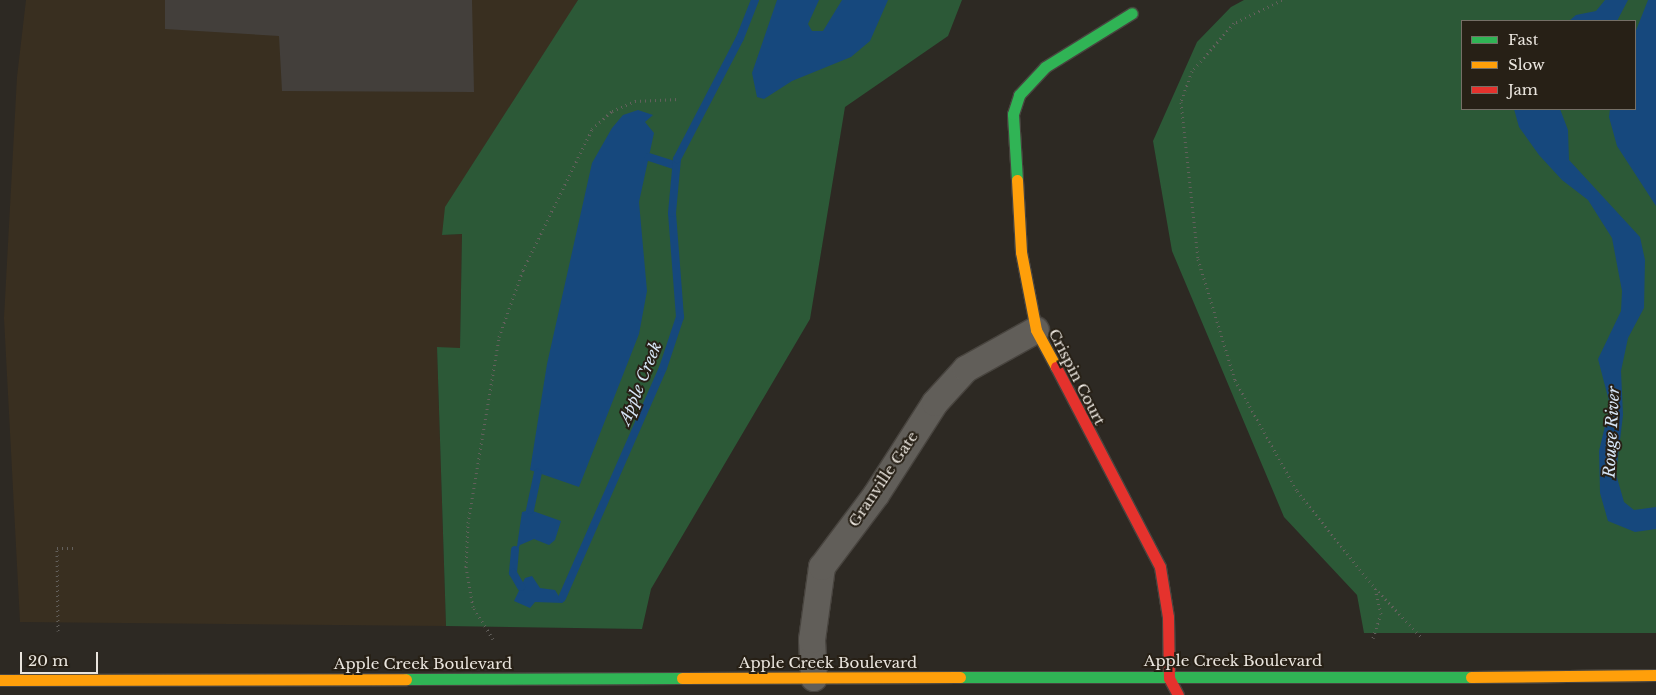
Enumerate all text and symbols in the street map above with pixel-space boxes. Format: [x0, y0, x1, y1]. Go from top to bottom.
legend [1461, 20, 1636, 110]
text: Fast [1508, 30, 1538, 49]
text: Slow [1508, 55, 1545, 74]
text: Jam [1508, 80, 1538, 99]
street label: Crispin Court [1045, 326, 1109, 428]
water label: Apple Creek [615, 339, 665, 427]
water label: Rouge River [1599, 386, 1623, 478]
street label: Granville Gate [844, 428, 922, 530]
scale bar [22, 642, 100, 674]
text: 20 m [28, 651, 68, 670]
street label: Apple Creek Boulevard [1144, 652, 1322, 670]
street label: Apple Creek Boulevard [739, 654, 917, 672]
street label: Apple Creek Boulevard [334, 655, 512, 673]

